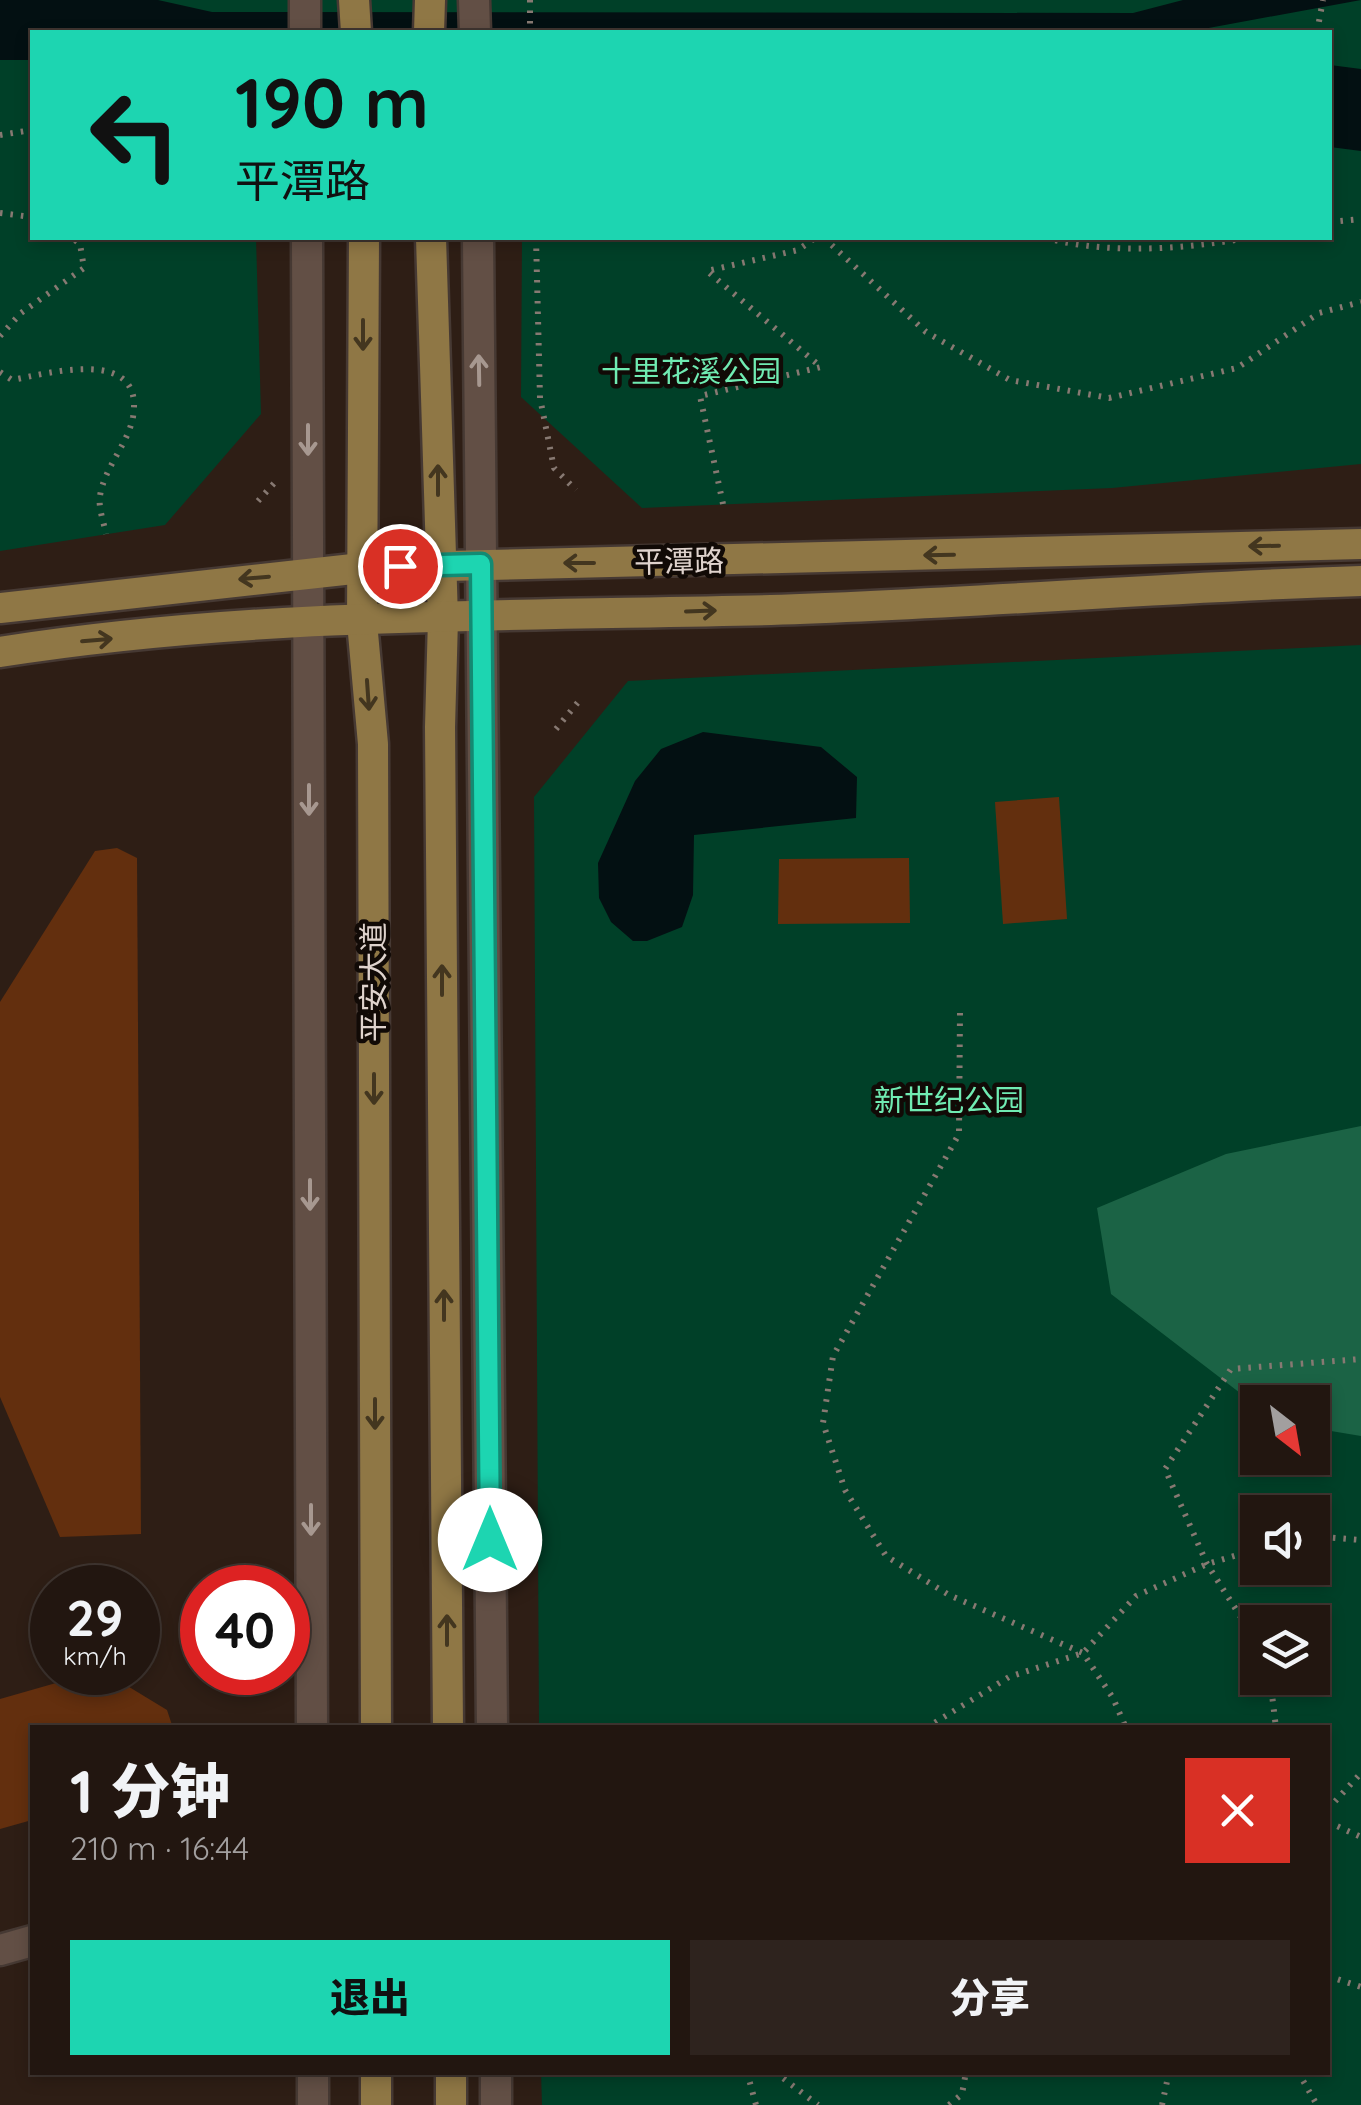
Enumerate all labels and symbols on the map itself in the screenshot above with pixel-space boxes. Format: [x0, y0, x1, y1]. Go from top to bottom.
one-way arrow [354, 318, 372, 350]
park label: 十里花溪公园 [601, 352, 781, 390]
one-way arrow [470, 355, 488, 388]
one-way arrow [298, 422, 318, 455]
one-way arrow [428, 465, 448, 498]
pin [358, 524, 443, 609]
one-way arrow [1248, 537, 1280, 556]
street label: 平潭路 [634, 541, 724, 581]
one-way arrow [923, 545, 955, 564]
one-way arrow [563, 554, 596, 572]
one-way arrow [239, 568, 271, 587]
one-way arrow [684, 602, 716, 621]
one-way arrow [80, 630, 112, 649]
one-way arrow [358, 678, 377, 710]
one-way arrow [300, 782, 318, 815]
street label: 平安大道 [354, 922, 392, 1042]
one-way arrow [432, 965, 452, 998]
one-way arrow [364, 1072, 384, 1105]
park label: 新世纪公园 [874, 1081, 1024, 1119]
one-way arrow [300, 1178, 320, 1210]
one-way arrow [435, 1290, 454, 1322]
north arrow [1240, 1385, 1330, 1475]
one-way arrow [366, 1398, 384, 1430]
position arrow [438, 1488, 542, 1592]
one-way arrow [302, 1502, 320, 1535]
speed limit sign: 40 [180, 1565, 310, 1695]
one-way arrow [438, 1615, 456, 1648]

